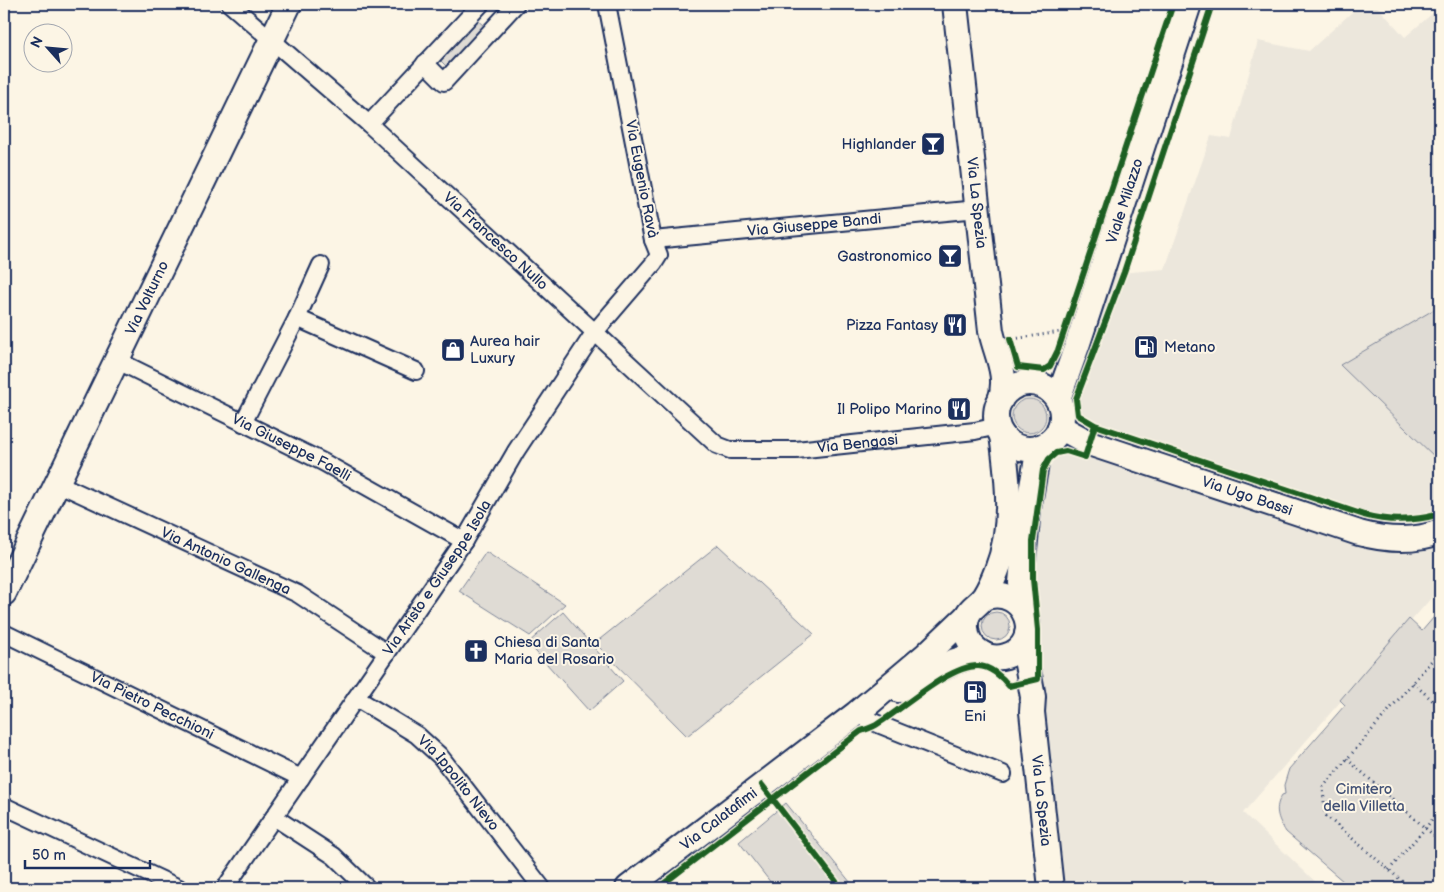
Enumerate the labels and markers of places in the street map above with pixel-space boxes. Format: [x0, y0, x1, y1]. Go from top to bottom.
bar icon: Highlander [920, 131, 946, 157]
place label: Highlander [841, 135, 917, 154]
bar icon: Gastronomico [937, 243, 963, 269]
place label: Gastronomico [837, 247, 932, 266]
restaurant icon: Pizza Fantasy [942, 312, 968, 338]
place label: Pizza Fantasy [846, 316, 938, 335]
place label: Aurea hair Luxury [470, 332, 540, 368]
fuel station icon: Metano [1133, 334, 1159, 360]
shop icon: Aurea hair Luxury [440, 337, 466, 363]
place label: Metano [1164, 338, 1215, 357]
restaurant icon: Il Polipo Marino [946, 396, 972, 422]
place label: Il Polipo Marino [837, 400, 942, 419]
place label: Chiesa di Santa Maria del Rosario [494, 633, 614, 669]
church icon: Chiesa di Santa Maria del Rosario [463, 638, 489, 664]
fuel station icon: Eni [962, 679, 988, 705]
place label: Eni [964, 707, 986, 726]

